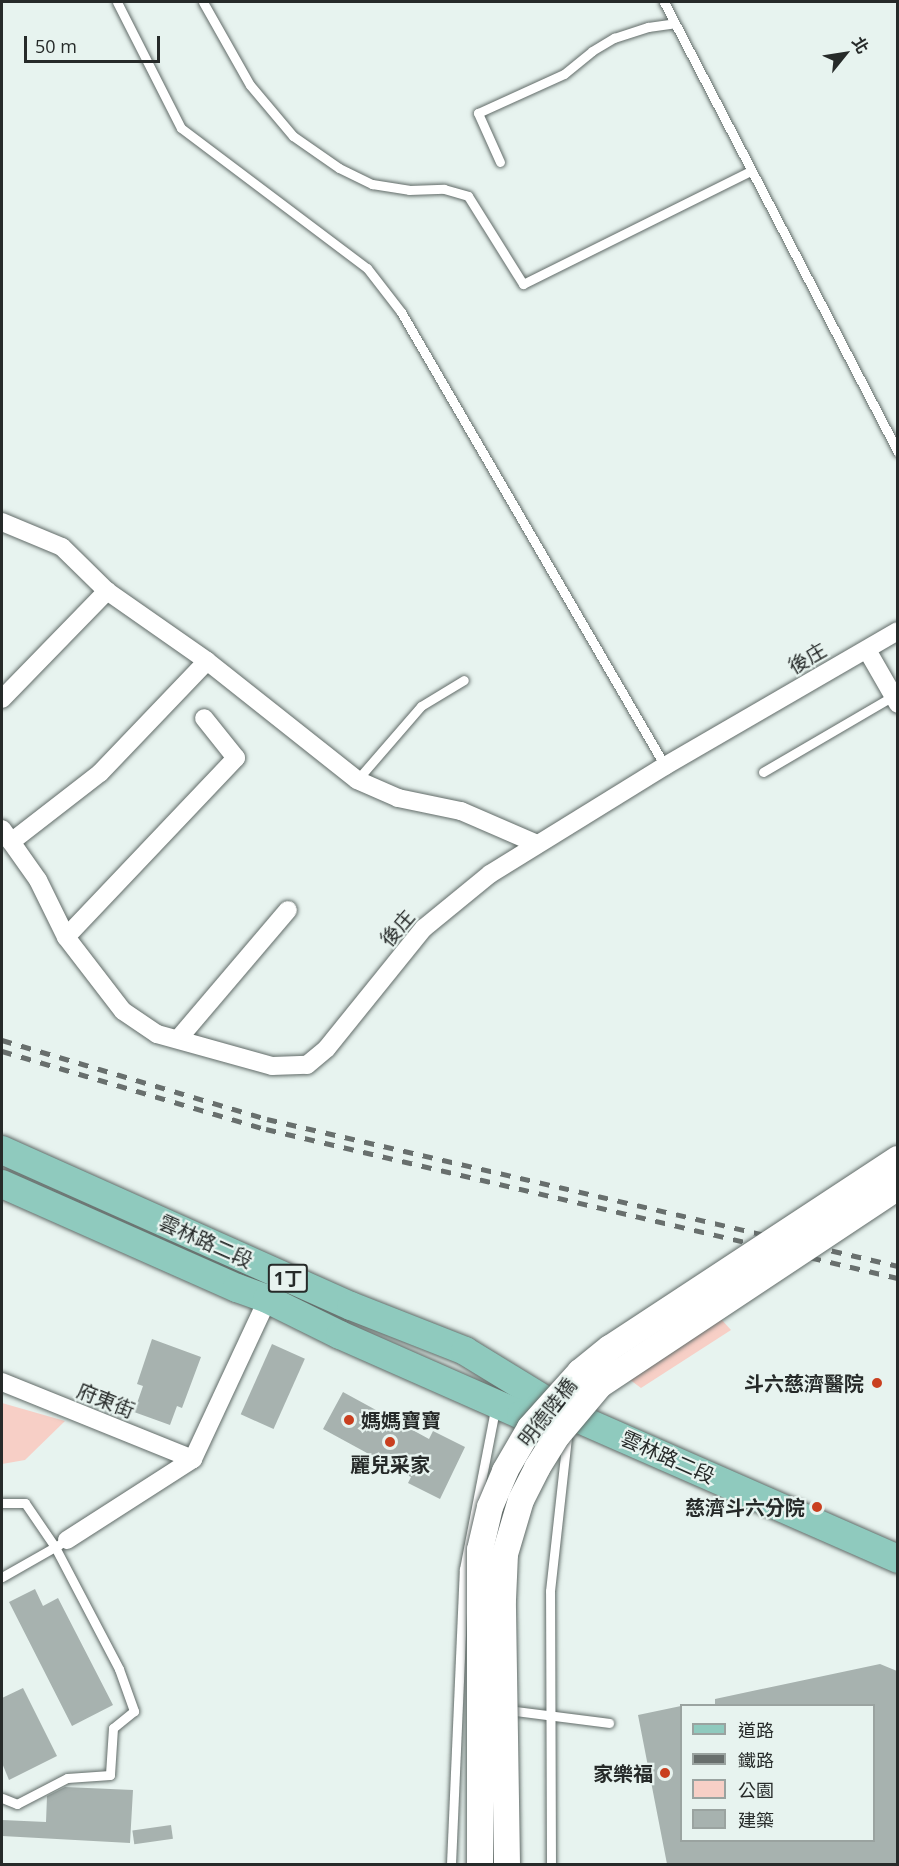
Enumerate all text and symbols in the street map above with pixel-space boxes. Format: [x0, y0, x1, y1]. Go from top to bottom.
scale bar [27, 24, 164, 62]
north arrow [815, 24, 875, 84]
text: 北 [847, 33, 874, 57]
text: 50 m [35, 34, 77, 58]
street label: 後庄 [784, 638, 830, 678]
street label: 後庄 [375, 905, 419, 951]
street label: 雲林路二段 [155, 1210, 257, 1272]
road number: 1丁 [267, 1263, 309, 1293]
place label: 斗六慈濟醫院 [744, 1371, 864, 1395]
street label: 明德陸橋 [513, 1373, 581, 1451]
marker: 斗六慈濟醫院 [868, 1374, 886, 1392]
street label: 府東街 [74, 1378, 138, 1422]
place label: 媽媽寶寶 [361, 1408, 441, 1432]
marker: 媽媽寶寶 [342, 1413, 356, 1427]
street label: 雲林路二段 [617, 1426, 719, 1488]
marker: 麗兒采家 [383, 1435, 397, 1449]
place label: 麗兒采家 [350, 1452, 430, 1476]
place label: 慈濟斗六分院 [685, 1495, 805, 1519]
marker: 慈濟斗六分院 [810, 1500, 824, 1514]
legend [680, 1704, 875, 1842]
text: 道路 [738, 1718, 774, 1742]
text: 鐵路 [738, 1748, 774, 1772]
place label: 家樂福 [593, 1761, 653, 1785]
marker: 家樂福 [658, 1766, 672, 1780]
text: 公園 [738, 1778, 774, 1802]
text: 建築 [738, 1808, 774, 1832]

